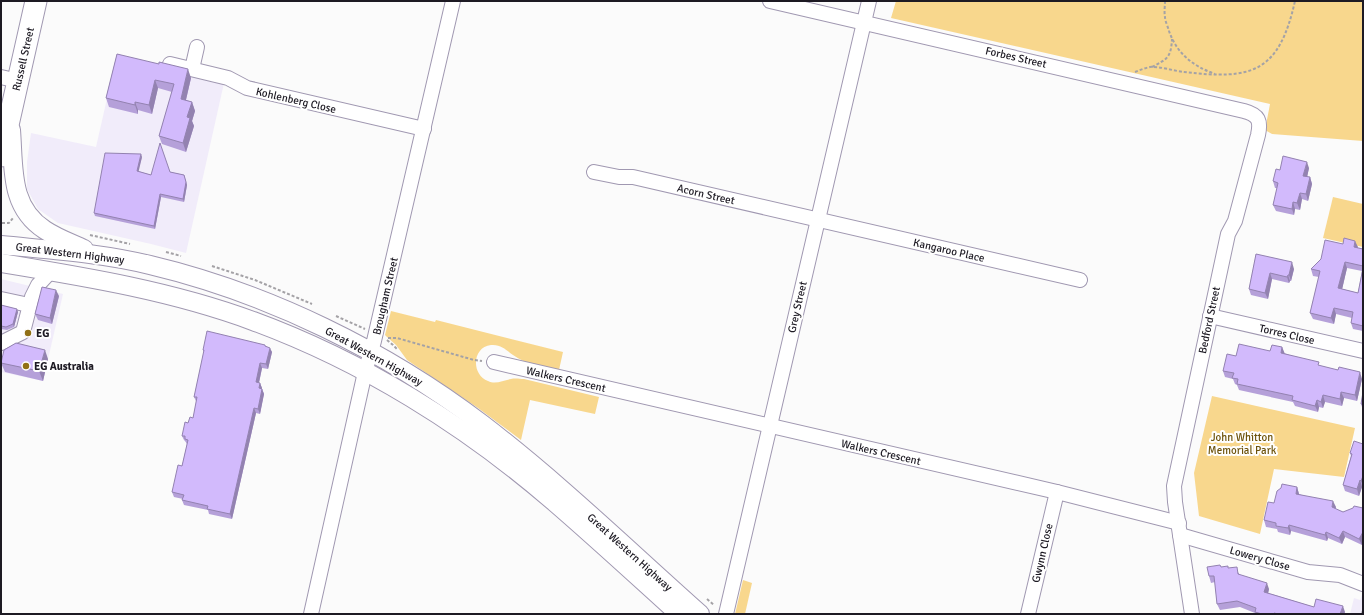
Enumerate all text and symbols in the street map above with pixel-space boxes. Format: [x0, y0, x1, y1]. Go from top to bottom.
street label: Russell Street [10, 26, 37, 92]
street label: Forbes Street [984, 44, 1048, 71]
street label: Kohlenberg Close [254, 85, 337, 116]
street label: Acorn Street [676, 182, 736, 207]
street label: Kangaroo Place [912, 236, 986, 265]
street label: Great Western Highway [15, 240, 126, 267]
street label: Brougham Street [370, 256, 401, 336]
street label: Grey Street [785, 280, 810, 334]
street label: Bedford Street [1196, 285, 1223, 355]
street label: Torres Close [1258, 322, 1316, 347]
street label: Great Western Highway [323, 324, 426, 389]
place label: EG [36, 327, 49, 340]
marker: EG [23, 328, 33, 338]
place label: EG Australia [34, 360, 94, 373]
marker: EG Australia [21, 361, 31, 371]
street label: Walkers Crescent [525, 364, 607, 395]
park label: John Whitton Memorial Park [1208, 431, 1277, 457]
street label: Walkers Crescent [840, 437, 922, 468]
street label: Great Western Highway [585, 511, 675, 594]
street label: Gwynn Close [1029, 522, 1056, 584]
street label: Lowery Close [1228, 544, 1291, 573]

